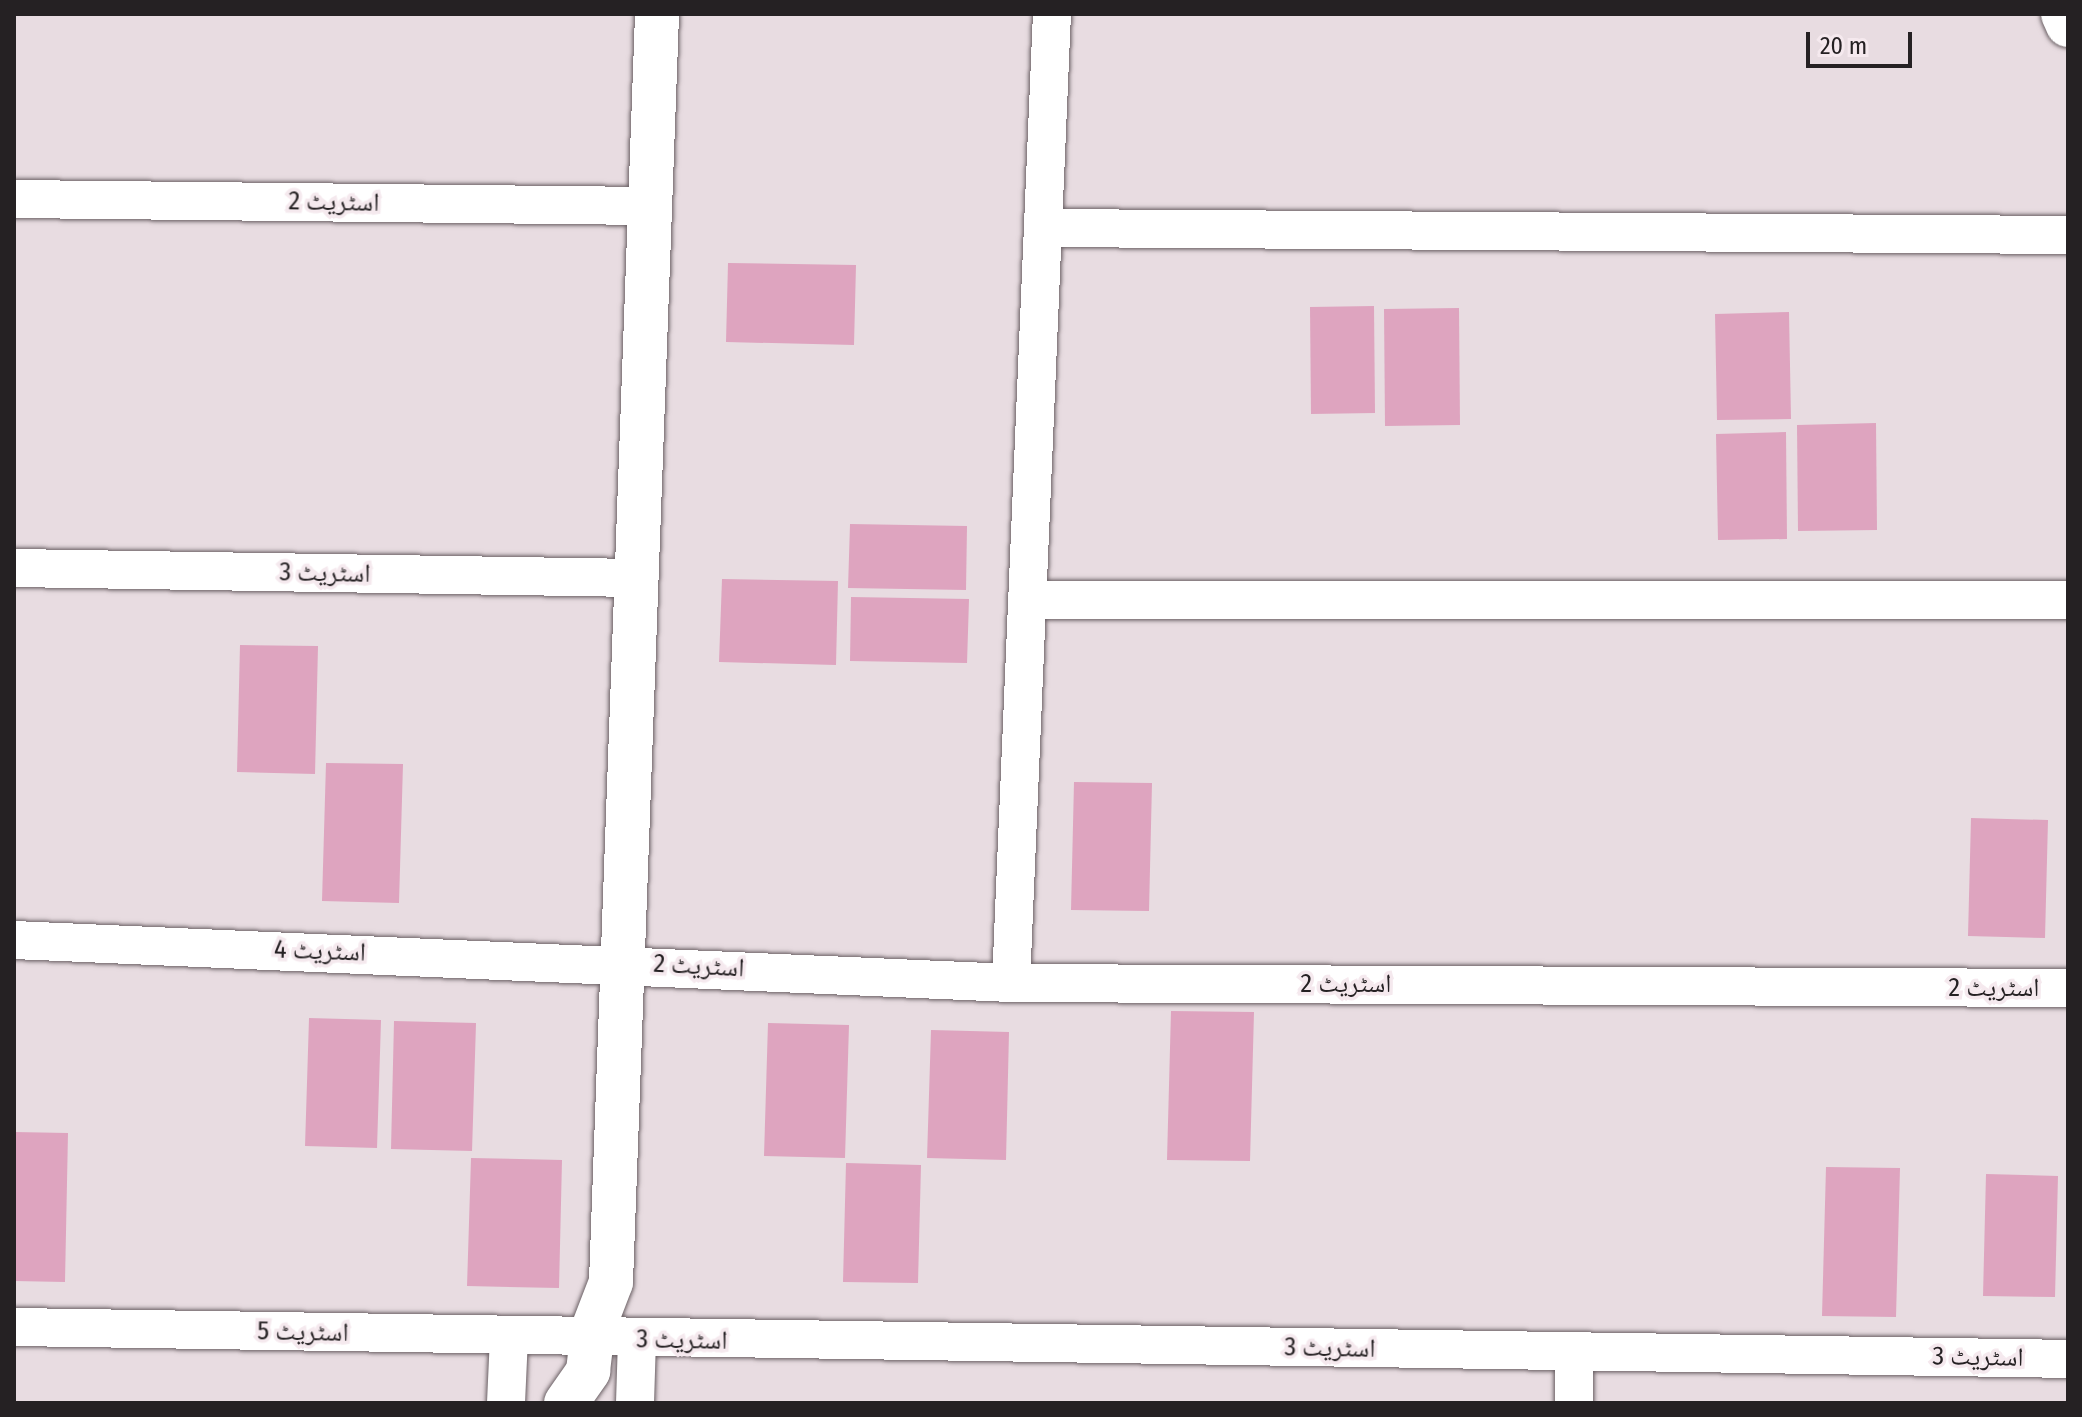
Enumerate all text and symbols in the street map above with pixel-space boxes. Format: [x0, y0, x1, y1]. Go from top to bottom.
scale bar [1810, 16, 1916, 66]
text: 20 m [1820, 32, 1867, 60]
street label: اسٹریٹ 2 [288, 186, 380, 218]
street label: اسٹریٹ 3 [279, 557, 371, 589]
street label: اسٹریٹ 4 [273, 934, 367, 968]
street label: اسٹریٹ 2 [653, 948, 745, 984]
street label: اسٹریٹ 2 [1301, 968, 1391, 1000]
street label: اسٹریٹ 2 [1949, 972, 2039, 1004]
street label: اسٹریٹ 5 [257, 1316, 349, 1348]
street label: اسٹریٹ 3 [636, 1324, 728, 1356]
street label: اسٹریٹ 3 [1284, 1332, 1376, 1364]
street label: اسٹریٹ 3 [1932, 1341, 2024, 1373]

